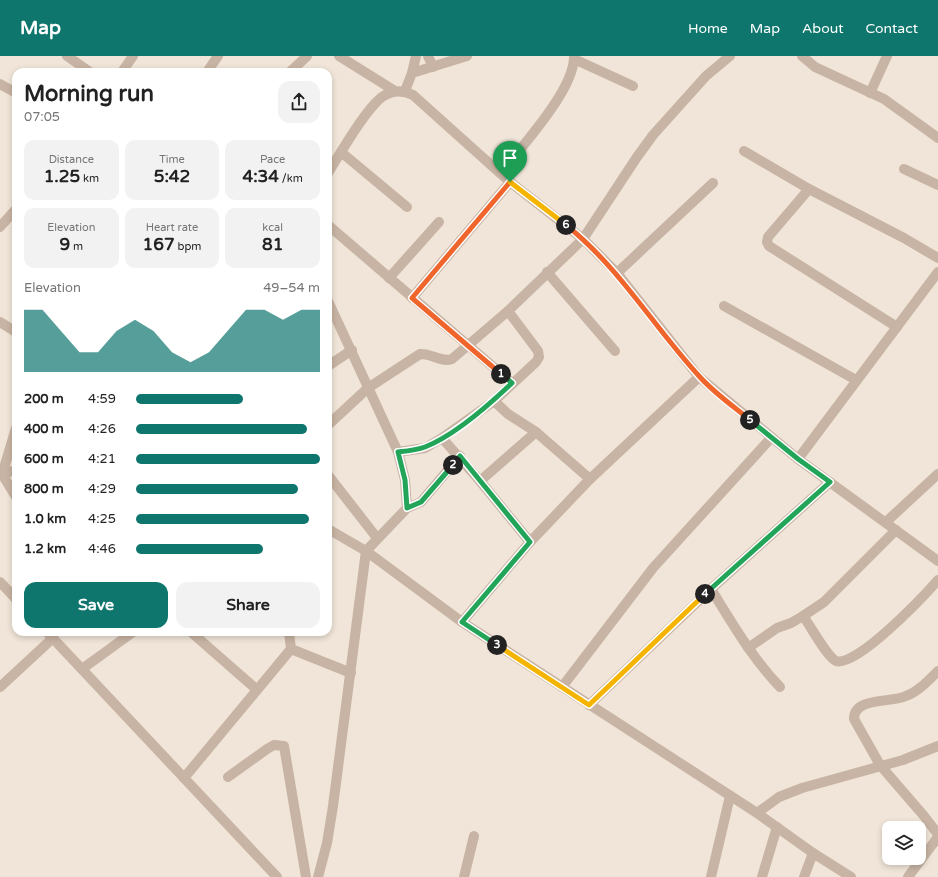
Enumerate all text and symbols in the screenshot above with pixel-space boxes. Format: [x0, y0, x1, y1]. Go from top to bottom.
text: Map [20, 17, 61, 39]
text: Home [688, 20, 728, 37]
text: Map [750, 20, 780, 37]
text: About [802, 20, 844, 37]
text: Contact [866, 20, 918, 37]
text: Morning run [24, 81, 154, 107]
button: share [278, 81, 320, 123]
text: 07:05 [24, 109, 60, 125]
pin [493, 141, 527, 182]
icon: arrive [499, 147, 521, 169]
text: Distance [49, 153, 94, 166]
text: Time [159, 153, 185, 166]
text: Pace [260, 153, 285, 166]
text: 1.25 [44, 166, 80, 187]
text: 5:42 [154, 166, 190, 187]
text: 4:34 [243, 166, 279, 187]
text: km [80, 172, 99, 185]
text: /km [279, 172, 303, 185]
pin: 6 [556, 215, 576, 235]
text: 6 [563, 218, 569, 231]
text: Elevation [47, 221, 95, 234]
text: Heart rate [146, 221, 198, 234]
text: kcal [262, 221, 283, 234]
text: 9 [60, 234, 70, 255]
text: 167 [143, 234, 175, 255]
text: 81 [262, 234, 283, 255]
text: m [70, 240, 83, 253]
text: bpm [175, 240, 201, 253]
text: Elevation [24, 280, 81, 296]
text: 49–54 m [263, 280, 320, 296]
pin: 1 [491, 364, 511, 384]
text: 1 [498, 367, 504, 380]
text: 200 m [24, 391, 64, 407]
text: 4:59 [88, 391, 116, 407]
pin: 5 [740, 410, 760, 430]
text: 5 [747, 413, 753, 426]
text: 400 m [24, 421, 64, 437]
text: 4:26 [88, 421, 116, 437]
text: 600 m [24, 451, 64, 467]
text: 4:21 [88, 451, 116, 467]
pin: 2 [443, 455, 463, 475]
text: 2 [450, 458, 456, 471]
text: 800 m [24, 481, 64, 497]
text: 4:29 [88, 481, 116, 497]
text: 1.0 km [24, 511, 66, 527]
text: 4:25 [88, 511, 116, 527]
text: 1.2 km [24, 541, 66, 557]
text: 4:46 [88, 541, 116, 557]
button: Save [24, 582, 168, 628]
button: Share [176, 582, 320, 628]
pin: 4 [695, 584, 715, 604]
text: 4 [702, 587, 708, 600]
pin: 3 [487, 635, 507, 655]
text: 3 [494, 638, 500, 651]
map controls [882, 821, 926, 865]
button: layers [882, 821, 926, 865]

